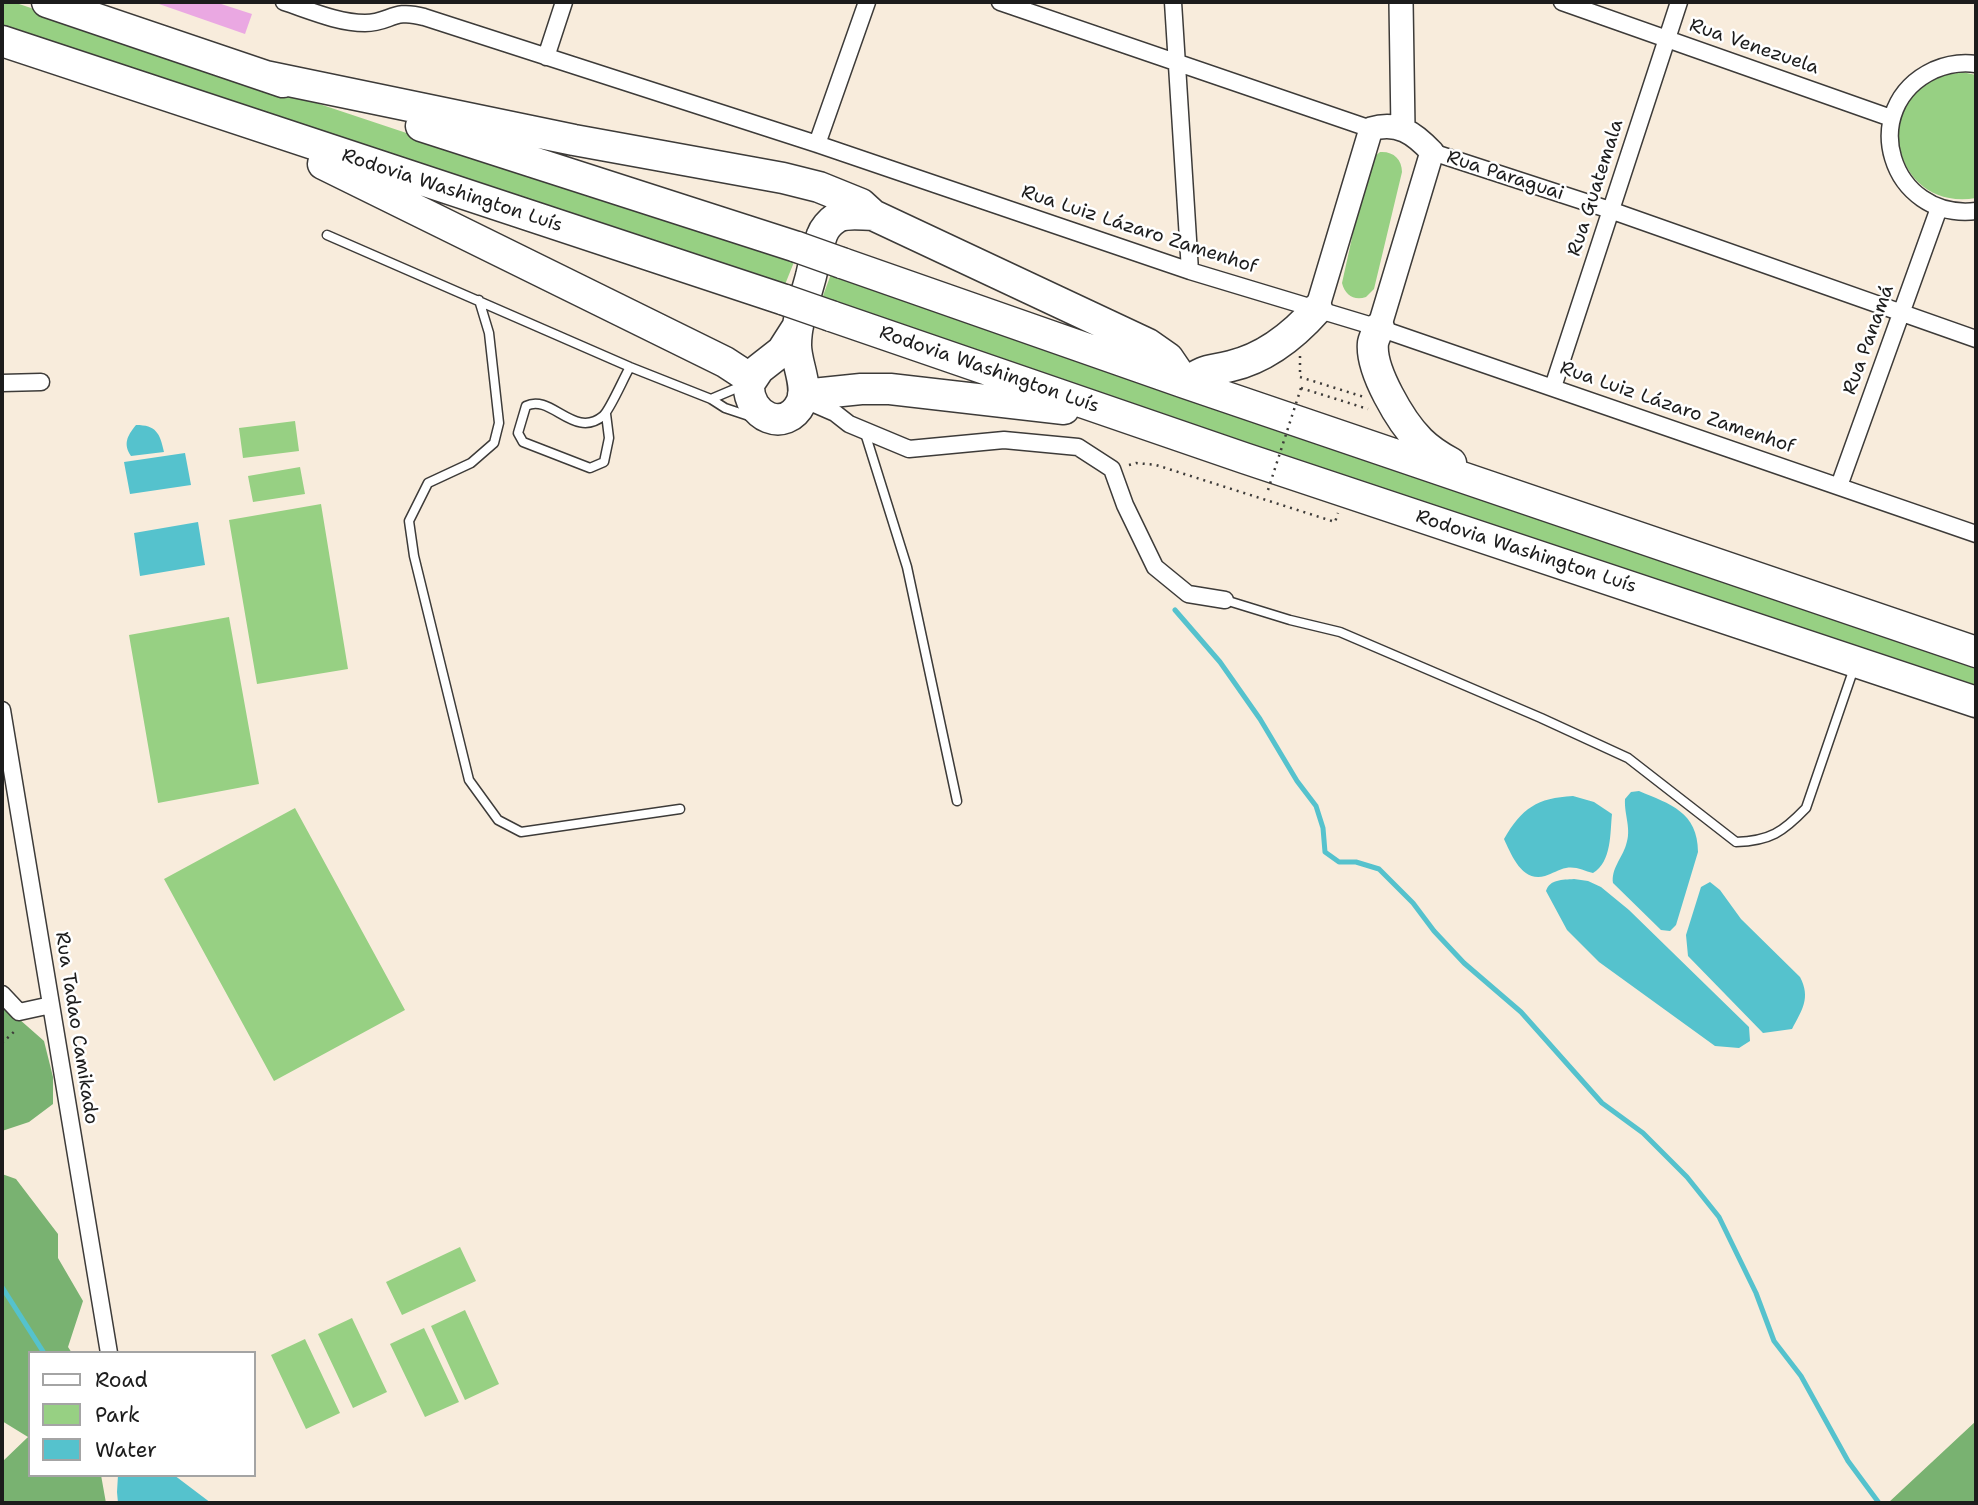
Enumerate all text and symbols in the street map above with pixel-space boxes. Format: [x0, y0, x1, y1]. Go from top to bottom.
street label: Rua Venezuela [1686, 14, 1822, 80]
street label: Rua Guatemala [1563, 117, 1629, 259]
street label: Rodovia Washington Luís [339, 144, 565, 238]
street label: Rua Paraguai [1443, 146, 1567, 206]
street label: Rua Luiz Lázaro Zamenhof [1018, 181, 1260, 279]
street label: Rua Panamá [1839, 282, 1899, 398]
street label: Rodovia Washington Luís [876, 322, 1102, 418]
street label: Rua Luiz Lázaro Zamenhof [1557, 357, 1797, 459]
street label: Rodovia Washington Luís [1413, 505, 1639, 599]
street label: Rua Tadao Camikado [50, 930, 102, 1126]
legend [28, 1351, 256, 1477]
text: Road [95, 1366, 148, 1394]
text: Park [95, 1401, 140, 1429]
text: Water [95, 1436, 157, 1464]

